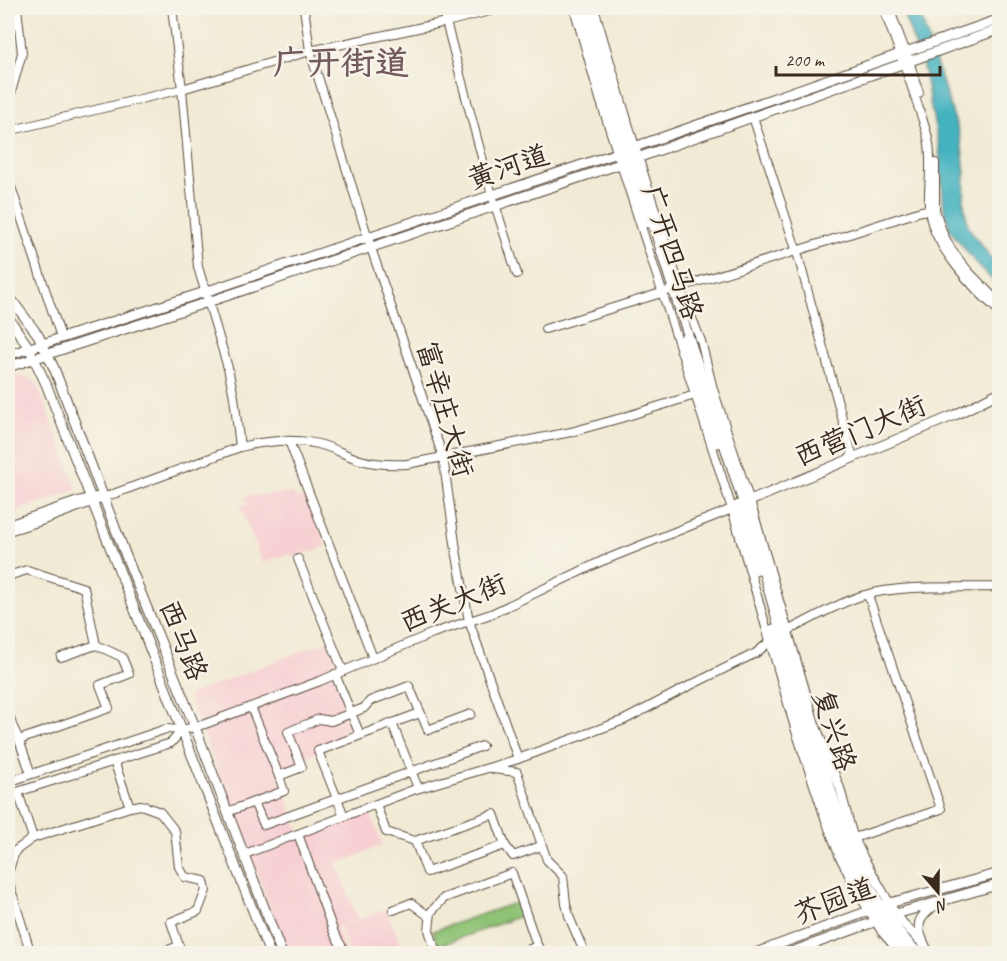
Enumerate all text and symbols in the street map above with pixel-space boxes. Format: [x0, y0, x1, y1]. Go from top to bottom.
scale bar [776, 39, 940, 77]
district label: 广开街道 [273, 41, 409, 84]
text: 200 m [785, 49, 826, 71]
street label: 黄河道 [463, 136, 554, 197]
street label: 广开四马路 [634, 180, 711, 324]
street label: 富辛庄大街 [409, 337, 482, 481]
street label: 西营门大街 [789, 387, 931, 474]
street label: 西关大街 [395, 565, 512, 640]
street label: 西马路 [152, 595, 215, 686]
street label: 复兴路 [805, 685, 864, 776]
north arrow [908, 862, 968, 922]
street label: 芥园道 [789, 870, 880, 931]
text: N [932, 894, 951, 917]

